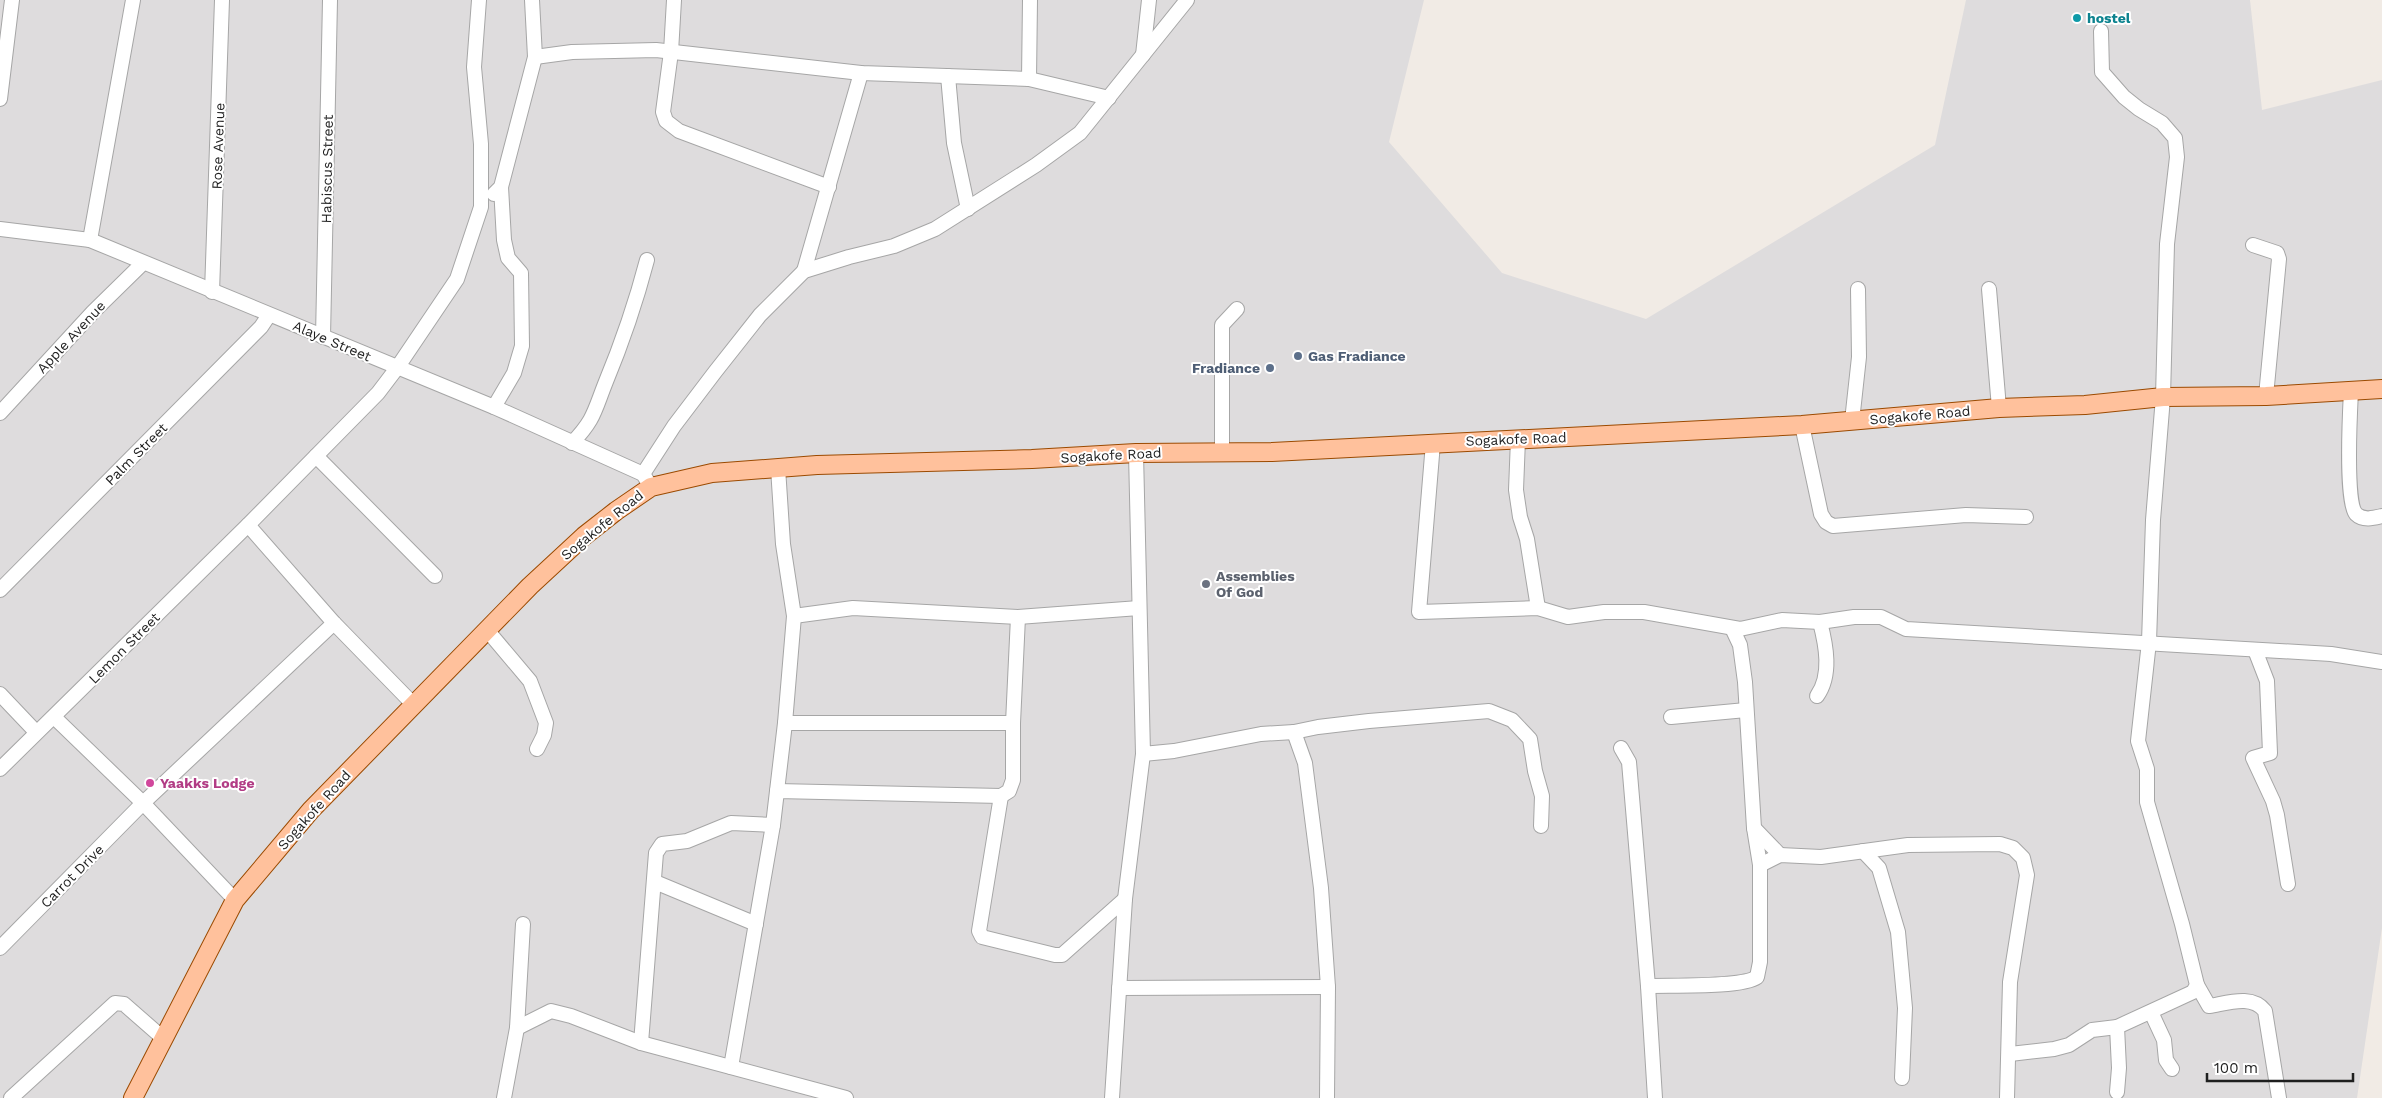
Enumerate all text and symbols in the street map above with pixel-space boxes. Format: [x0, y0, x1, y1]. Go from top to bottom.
place label: hostel [2087, 10, 2131, 26]
marker: hostel [2071, 12, 2083, 24]
street label: Rose Avenue [208, 102, 228, 190]
street label: Habiscus Street [318, 114, 336, 224]
street label: Apple Avenue [33, 298, 109, 376]
street label: Alaye Street [291, 317, 374, 365]
place label: Gas Fradiance [1308, 348, 1406, 364]
marker: Gas Fradiance [1292, 350, 1304, 362]
place label: Fradiance [1192, 360, 1260, 376]
marker: Fradiance [1264, 362, 1276, 374]
street label: Sogakofe Road [1869, 403, 1971, 427]
street label: Palm Street [102, 420, 170, 488]
street label: Sogakofe Road [1465, 429, 1567, 449]
street label: Sogakofe Road [1060, 444, 1162, 466]
street label: Sogakofe Road [558, 487, 646, 563]
place label: Assemblies Of God [1216, 568, 1295, 600]
marker: Assemblies Of God [1200, 578, 1212, 590]
street label: Lemon Street [85, 609, 163, 687]
street label: Sogakofe Road [274, 767, 354, 853]
place label: Yaakks Lodge [160, 775, 254, 791]
marker: Yaakks Lodge [144, 777, 156, 789]
street label: Carrot Drive [37, 841, 107, 911]
scale bar [2207, 1050, 2353, 1082]
text: 100 m [2214, 1059, 2258, 1077]

